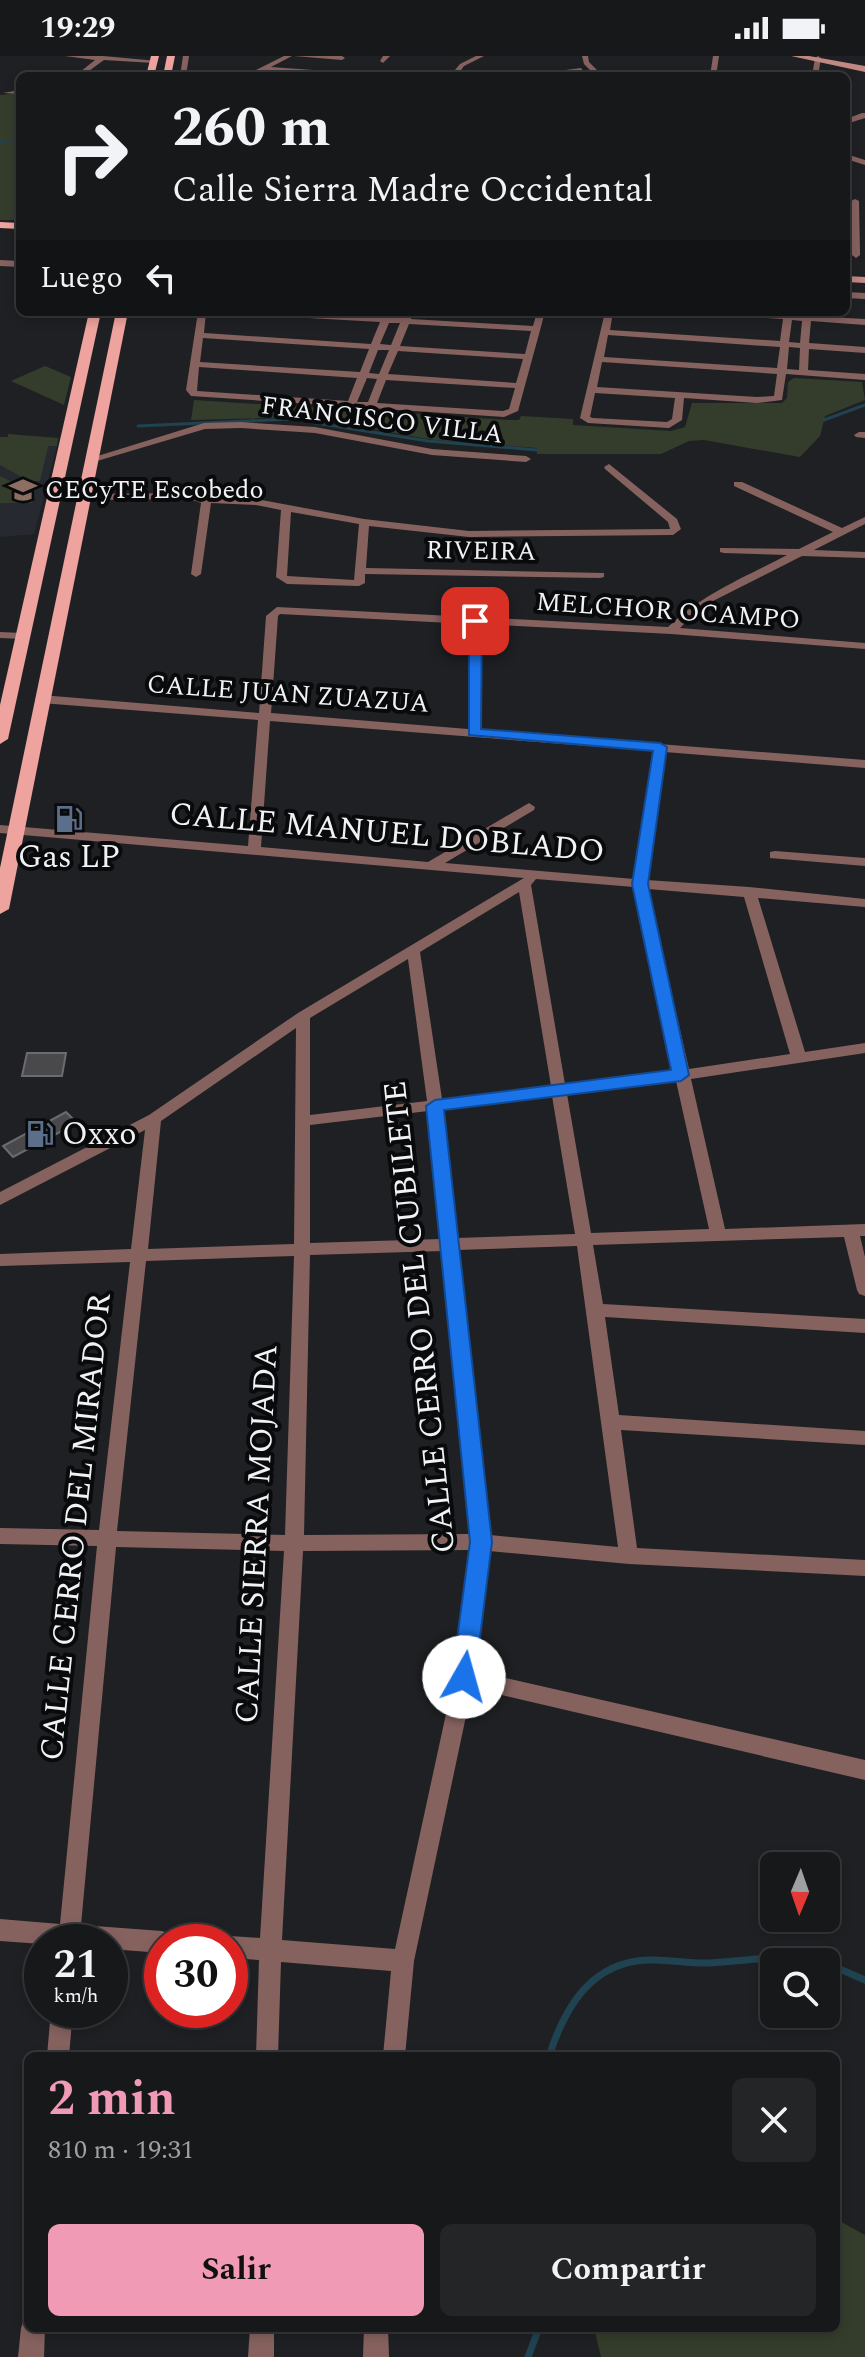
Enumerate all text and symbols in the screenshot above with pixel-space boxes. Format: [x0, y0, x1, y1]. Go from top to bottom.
text: 19:29 [40, 5, 115, 51]
text: 260 m [172, 86, 331, 171]
icon: right [40, 104, 144, 208]
text: Calle Sierra Madre Occidental [172, 163, 654, 218]
text: Luego [40, 255, 123, 301]
icon: left [139, 256, 183, 300]
street label: FRANCISCO VILLA [259, 385, 505, 455]
place label: CECyTE Escobedo [45, 470, 264, 510]
school or university icon: CECyTE Escobedo [8, 475, 38, 505]
street label: RIVEIRA [425, 530, 537, 572]
street label: MELCHOR OCAMPO [535, 582, 801, 640]
pin [441, 587, 509, 655]
icon: arrive [453, 599, 497, 643]
street label: CALLE JUAN ZUAZUA [146, 664, 430, 724]
street label: CALLE MANUEL DOBLADO [167, 790, 607, 876]
fuel station icon: Gas LP [54, 804, 84, 834]
place label: Gas LP [18, 833, 120, 882]
street label: CALLE CERRO DEL CUBILETE [371, 1078, 469, 1556]
place label: Oxxo [62, 1110, 137, 1159]
fuel station icon: Oxxo [25, 1119, 55, 1149]
street label: CALLE CERRO DEL MIRADOR [27, 1290, 125, 1763]
street label: CALLE SIERRA MOJADA [223, 1343, 291, 1725]
position arrow [422, 1635, 506, 1719]
north arrow [760, 1852, 840, 1932]
map controls [760, 1852, 840, 2028]
speed limit sign: 30 [144, 1924, 248, 2028]
text: 21 [54, 1935, 98, 1996]
button: search [760, 1948, 840, 2028]
text: km/h [54, 1981, 99, 2011]
text: 2 min [48, 2063, 176, 2136]
button: close [732, 2078, 816, 2162]
text: 810 m · 19:31 [48, 2130, 194, 2170]
button: Salir [48, 2224, 424, 2316]
button: Compartir [440, 2224, 816, 2316]

